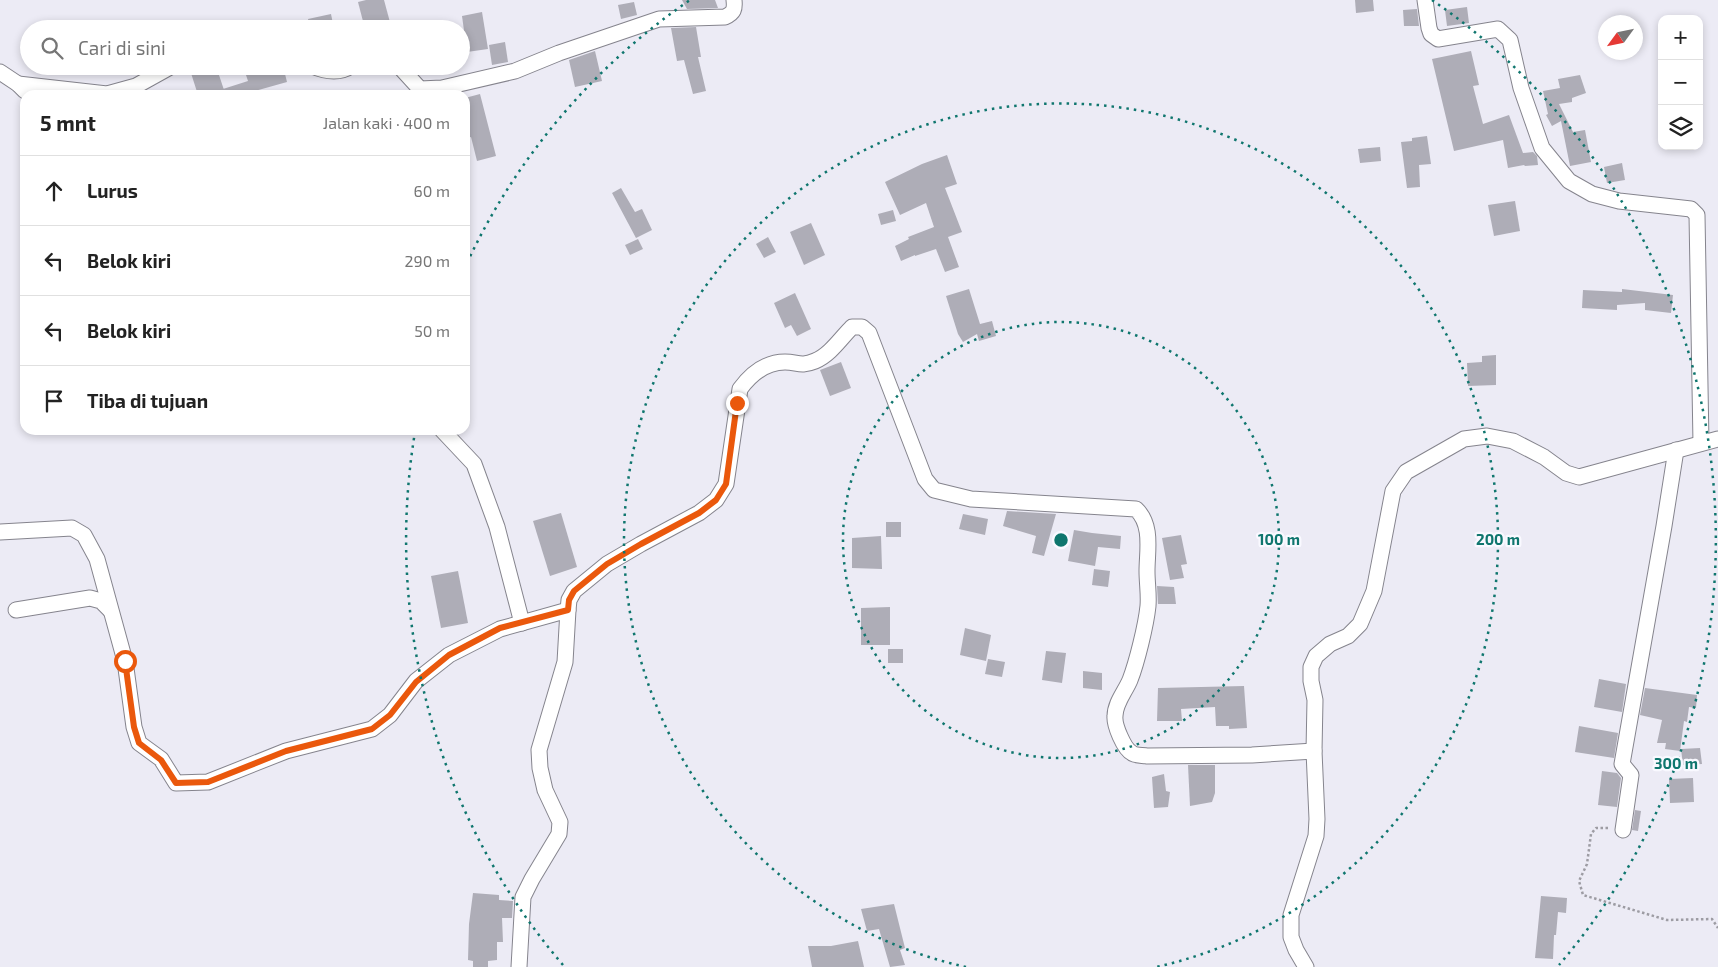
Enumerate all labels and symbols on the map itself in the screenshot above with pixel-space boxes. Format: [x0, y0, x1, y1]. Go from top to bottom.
north arrow [1598, 15, 1643, 60]
route end [726, 392, 749, 415]
text: 100 m [1258, 530, 1300, 548]
text: 200 m [1476, 530, 1520, 548]
centre of rings [1052, 531, 1070, 549]
route start [114, 650, 137, 673]
text: 300 m [1654, 754, 1698, 772]

